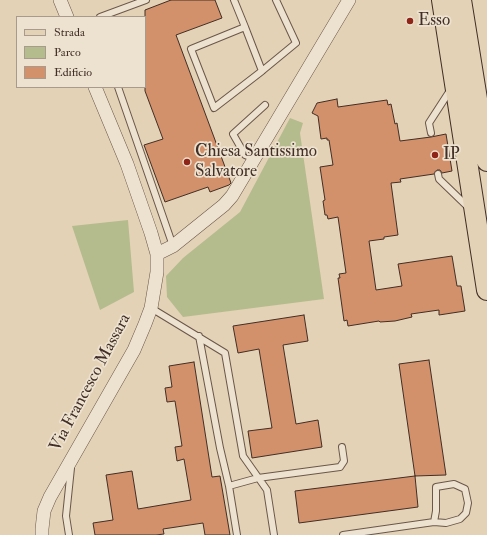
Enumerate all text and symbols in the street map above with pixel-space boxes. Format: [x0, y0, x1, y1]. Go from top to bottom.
place label: Esso [418, 11, 450, 31]
legend [16, 16, 146, 88]
marker: Esso [405, 16, 415, 26]
text: Strada [54, 25, 85, 40]
text: Parco [54, 45, 81, 60]
text: Edificio [54, 65, 92, 80]
place label: Chiesa Santissimo Salvatore [195, 142, 317, 182]
place label: IP [443, 145, 460, 165]
marker: IP [430, 150, 440, 160]
marker: Chiesa Santissimo Salvatore [182, 157, 192, 167]
street label: Via Francesco Massara [46, 311, 136, 455]

